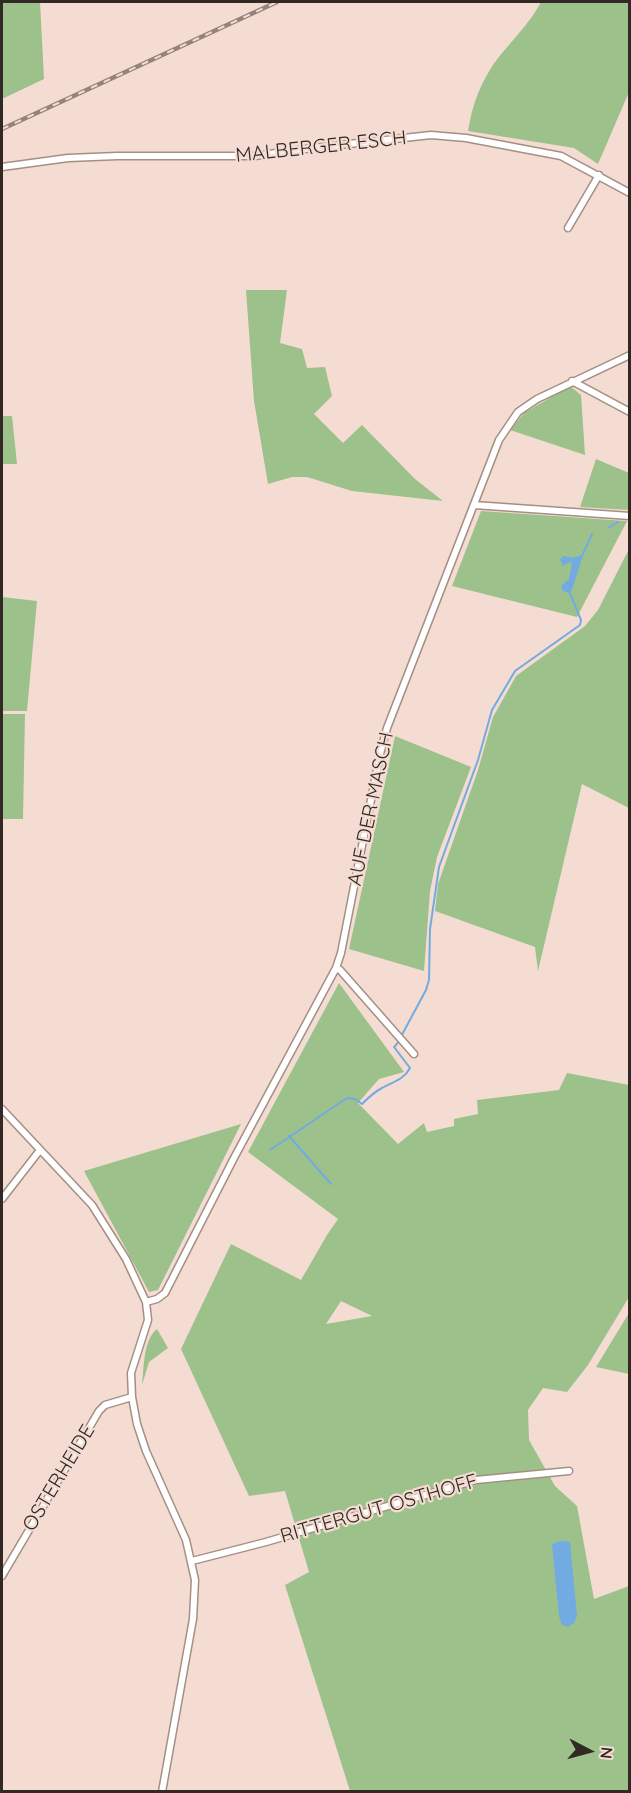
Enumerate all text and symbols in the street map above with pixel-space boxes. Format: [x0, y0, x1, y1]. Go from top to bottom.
street label: MALBERGER ESCH [234, 126, 408, 168]
street label: AUF DER MASCH [343, 730, 399, 888]
street label: OSTERHEIDE [18, 1420, 100, 1536]
street label: RITTERGUT OSTHOFF [277, 1469, 481, 1549]
north arrow [559, 1721, 619, 1781]
text: N [596, 1746, 617, 1760]

